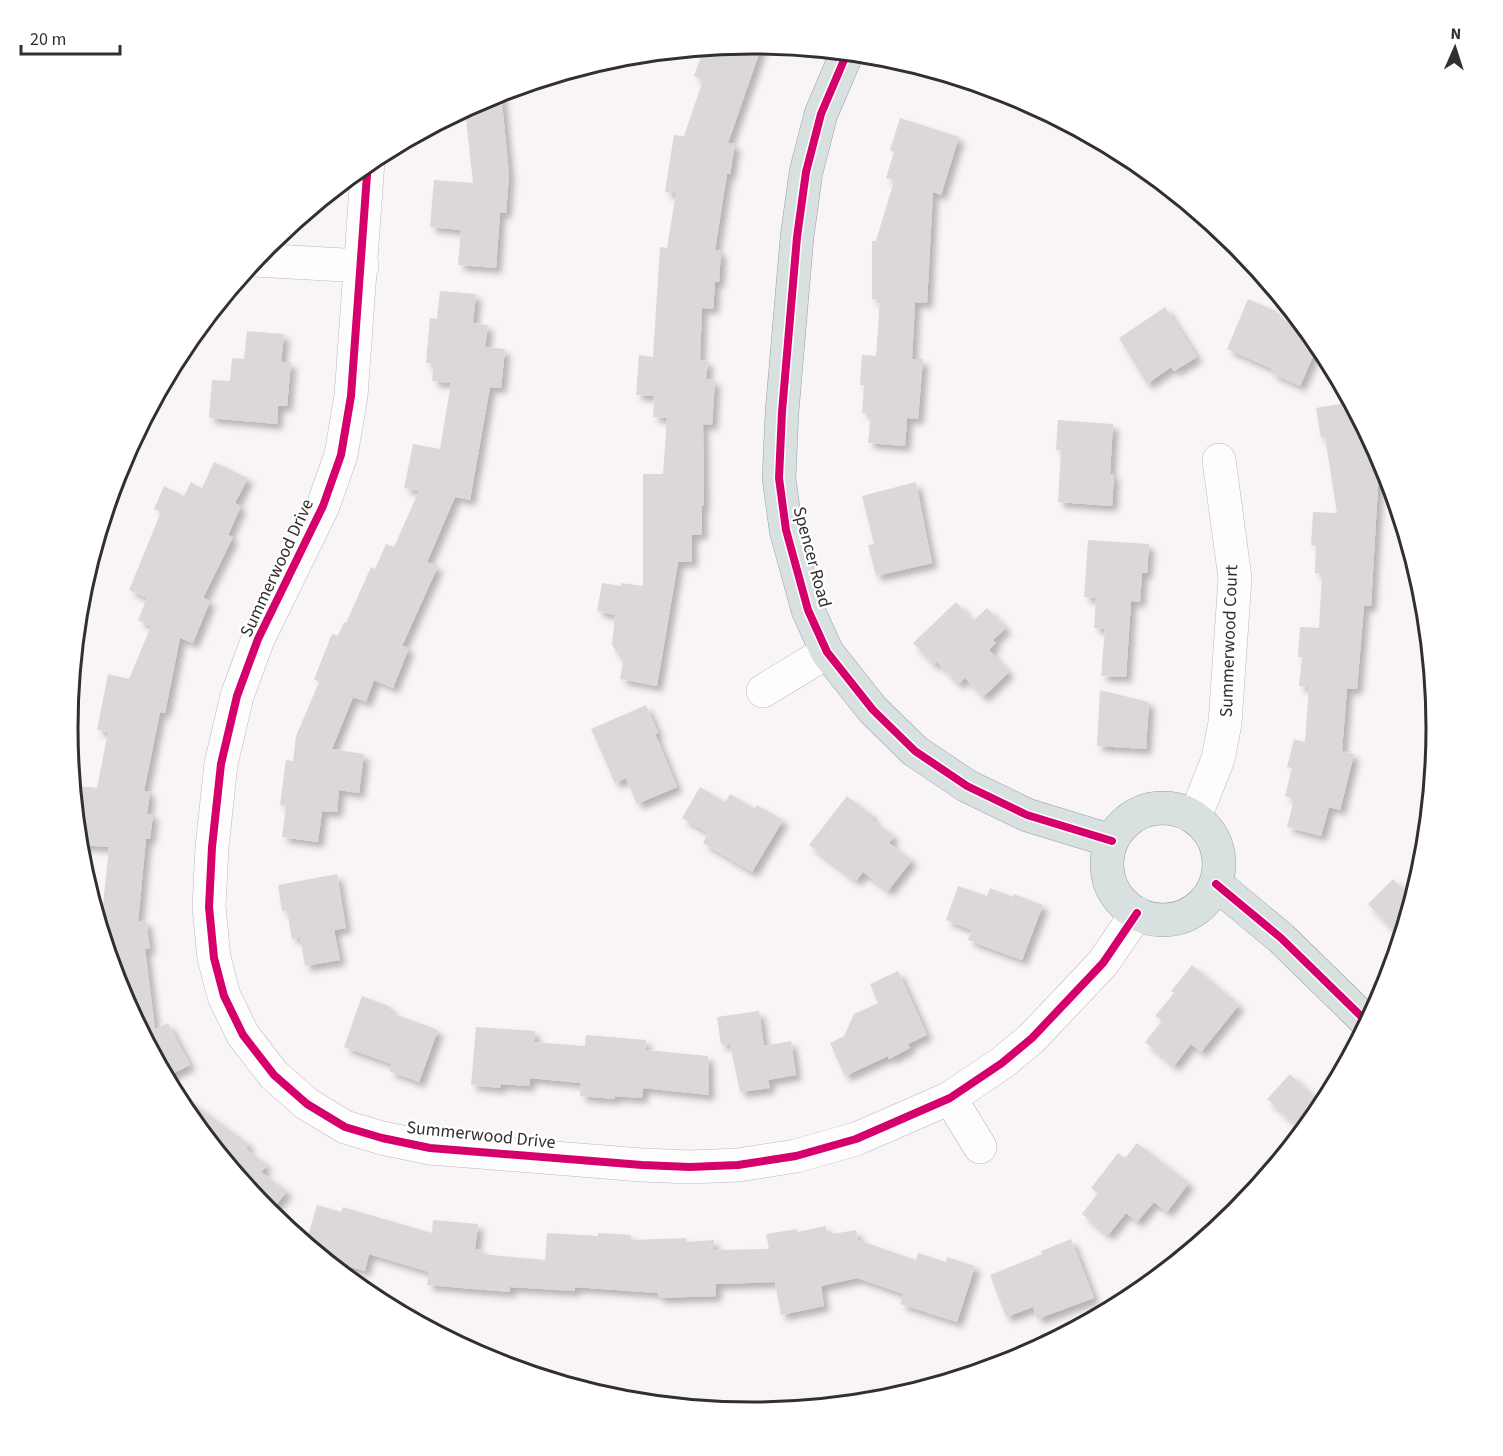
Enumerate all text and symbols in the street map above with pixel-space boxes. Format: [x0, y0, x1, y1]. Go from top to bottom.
scale bar [21, 18, 120, 56]
north arrow [1425, 18, 1485, 78]
text: N [1450, 23, 1462, 45]
text: 20 m [30, 27, 66, 52]
street label: Summerwood Drive [234, 495, 320, 641]
street label: Spencer Road [787, 504, 837, 610]
street label: Summerwood Court [1214, 564, 1244, 718]
street label: Summerwood Drive [405, 1115, 557, 1155]

